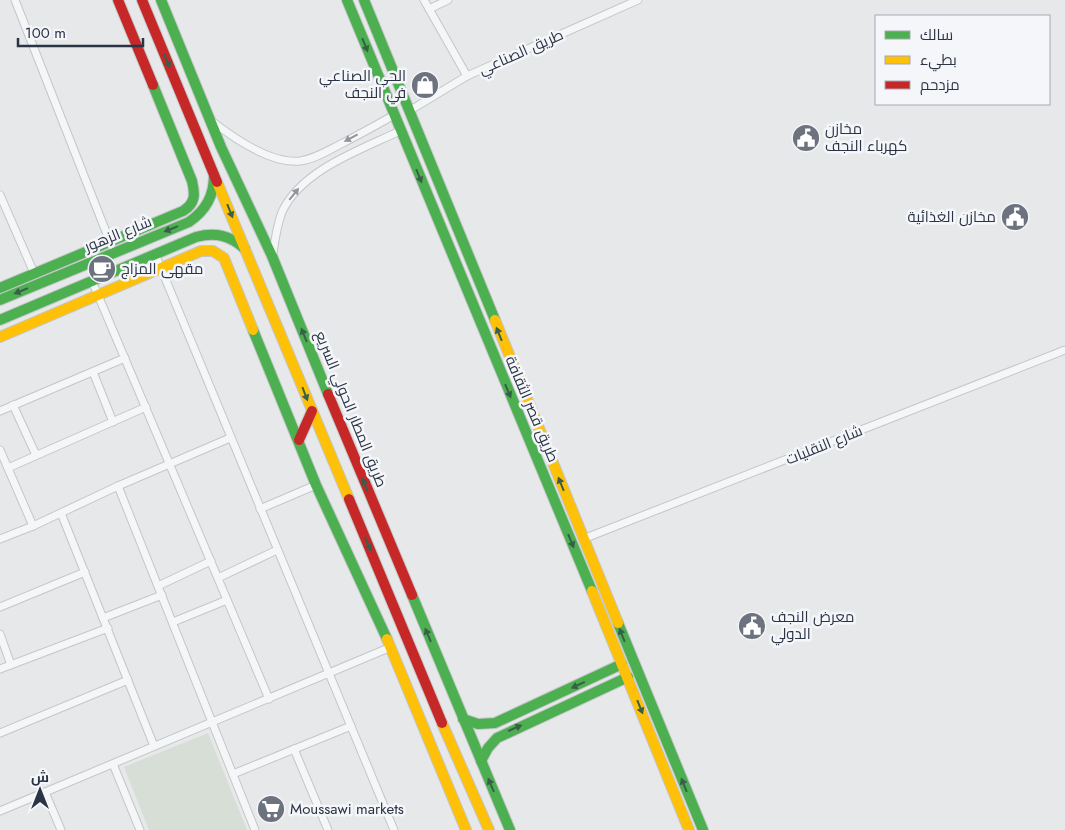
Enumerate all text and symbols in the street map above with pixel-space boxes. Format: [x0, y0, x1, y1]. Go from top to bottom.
scale bar [18, 15, 142, 47]
legend [875, 15, 1050, 105]
text: 100 m [25, 22, 66, 44]
street label: طريق الصناعي [475, 24, 567, 81]
text: سالك [920, 24, 953, 46]
one-way arrow [362, 38, 370, 52]
text: بطيء [920, 49, 957, 72]
one-way arrow [164, 54, 172, 68]
place label: الحي الصناعي في النجف [319, 65, 406, 105]
shop icon: الحي الصناعي في النجف [410, 70, 440, 100]
text: مزدحم [920, 74, 960, 96]
place label: مخازن كهرباء النجف [825, 118, 907, 157]
public building icon: مخازن كهرباء النجف [791, 123, 821, 153]
one-way arrow [344, 134, 358, 142]
one-way arrow [415, 169, 423, 184]
one-way arrow [288, 188, 299, 201]
public building icon: مخازن الغذائية [1000, 202, 1030, 232]
one-way arrow [226, 204, 234, 218]
place label: مخازن الغذائية [908, 206, 996, 228]
street label: شارع الزهور [80, 211, 155, 258]
one-way arrow [163, 225, 178, 233]
cafe icon: مقهى المزاج [87, 254, 117, 284]
place label: مقهى المزاج [121, 258, 203, 280]
one-way arrow [14, 288, 28, 296]
one-way arrow [495, 327, 503, 341]
one-way arrow [300, 328, 308, 342]
street label: طريق المطار الحولي السريع [309, 328, 392, 491]
street label: طريق قصر الثقافة [500, 352, 564, 466]
one-way arrow [505, 384, 513, 398]
one-way arrow [302, 386, 309, 401]
street label: شارع النقليات [782, 420, 866, 470]
one-way arrow [556, 477, 564, 491]
one-way arrow [361, 478, 369, 493]
one-way arrow [567, 533, 575, 548]
one-way arrow [364, 537, 372, 551]
place label: معرض النجف الدولي [771, 606, 854, 646]
public building icon: معرض النجف الدولي [737, 611, 767, 641]
one-way arrow [424, 628, 432, 642]
one-way arrow [618, 628, 626, 642]
one-way arrow [571, 681, 585, 689]
one-way arrow [636, 700, 644, 714]
one-way arrow [508, 724, 522, 732]
north arrow [15, 765, 65, 815]
text: ش [31, 767, 49, 787]
one-way arrow [486, 778, 494, 792]
one-way arrow [680, 778, 688, 792]
supermarket icon: Moussawi markets [256, 794, 286, 824]
place label: Moussawi markets [290, 798, 404, 820]

